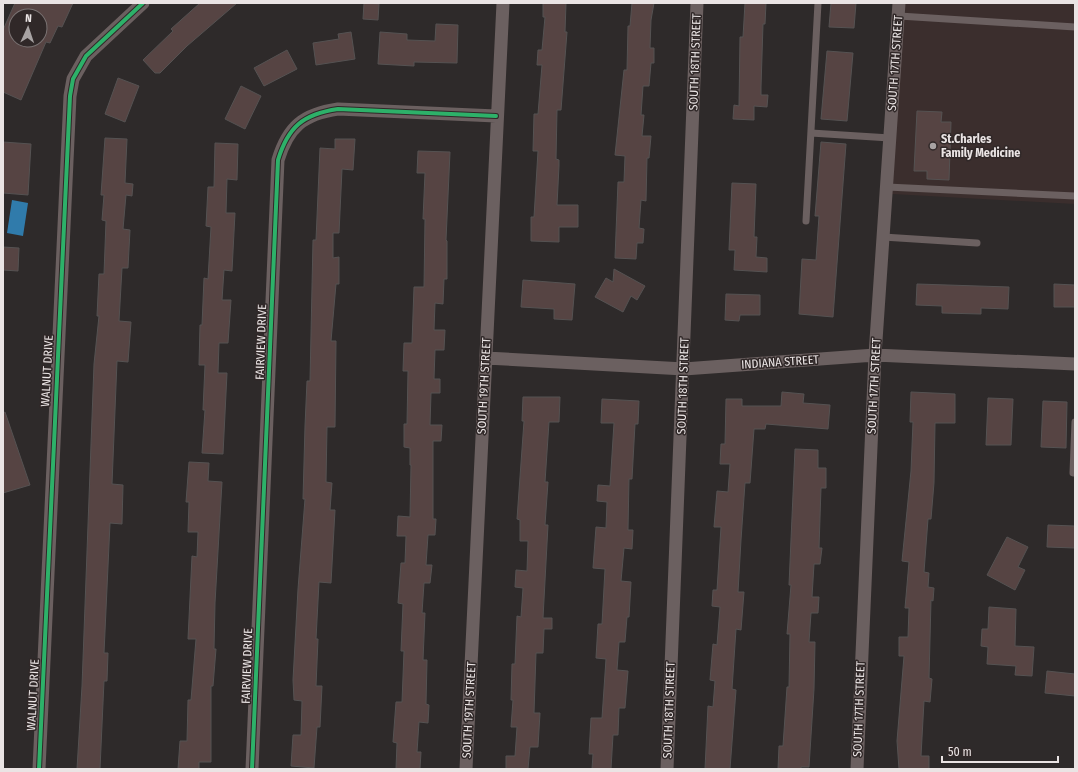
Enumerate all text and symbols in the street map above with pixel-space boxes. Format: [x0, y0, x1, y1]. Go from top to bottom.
north arrow [8, 8, 48, 48]
text: N [25, 12, 32, 25]
street label: SOUTH 18TH STREET [686, 13, 704, 111]
street label: SOUTH 17TH STREET [885, 14, 905, 111]
place label: St.Charles Family Medicine [941, 132, 1020, 160]
marker: St.Charles Family Medicine [928, 141, 938, 151]
street label: FAIRVIEW DRIVE [253, 304, 269, 380]
street label: WALNUT DRIVE [38, 334, 56, 407]
street label: SOUTH 19TH STREET [474, 337, 494, 435]
street label: SOUTH 18TH STREET [674, 337, 692, 435]
street label: SOUTH 17TH STREET [864, 337, 884, 434]
street label: INDIANA STREET [741, 352, 820, 372]
street label: FAIRVIEW DRIVE [239, 628, 255, 704]
street label: WALNUT DRIVE [24, 658, 42, 731]
street label: SOUTH 17TH STREET [850, 660, 868, 757]
street label: SOUTH 19TH STREET [459, 661, 479, 759]
street label: SOUTH 18TH STREET [660, 661, 678, 759]
scale bar [942, 738, 1058, 764]
text: 50 m [948, 745, 972, 759]

